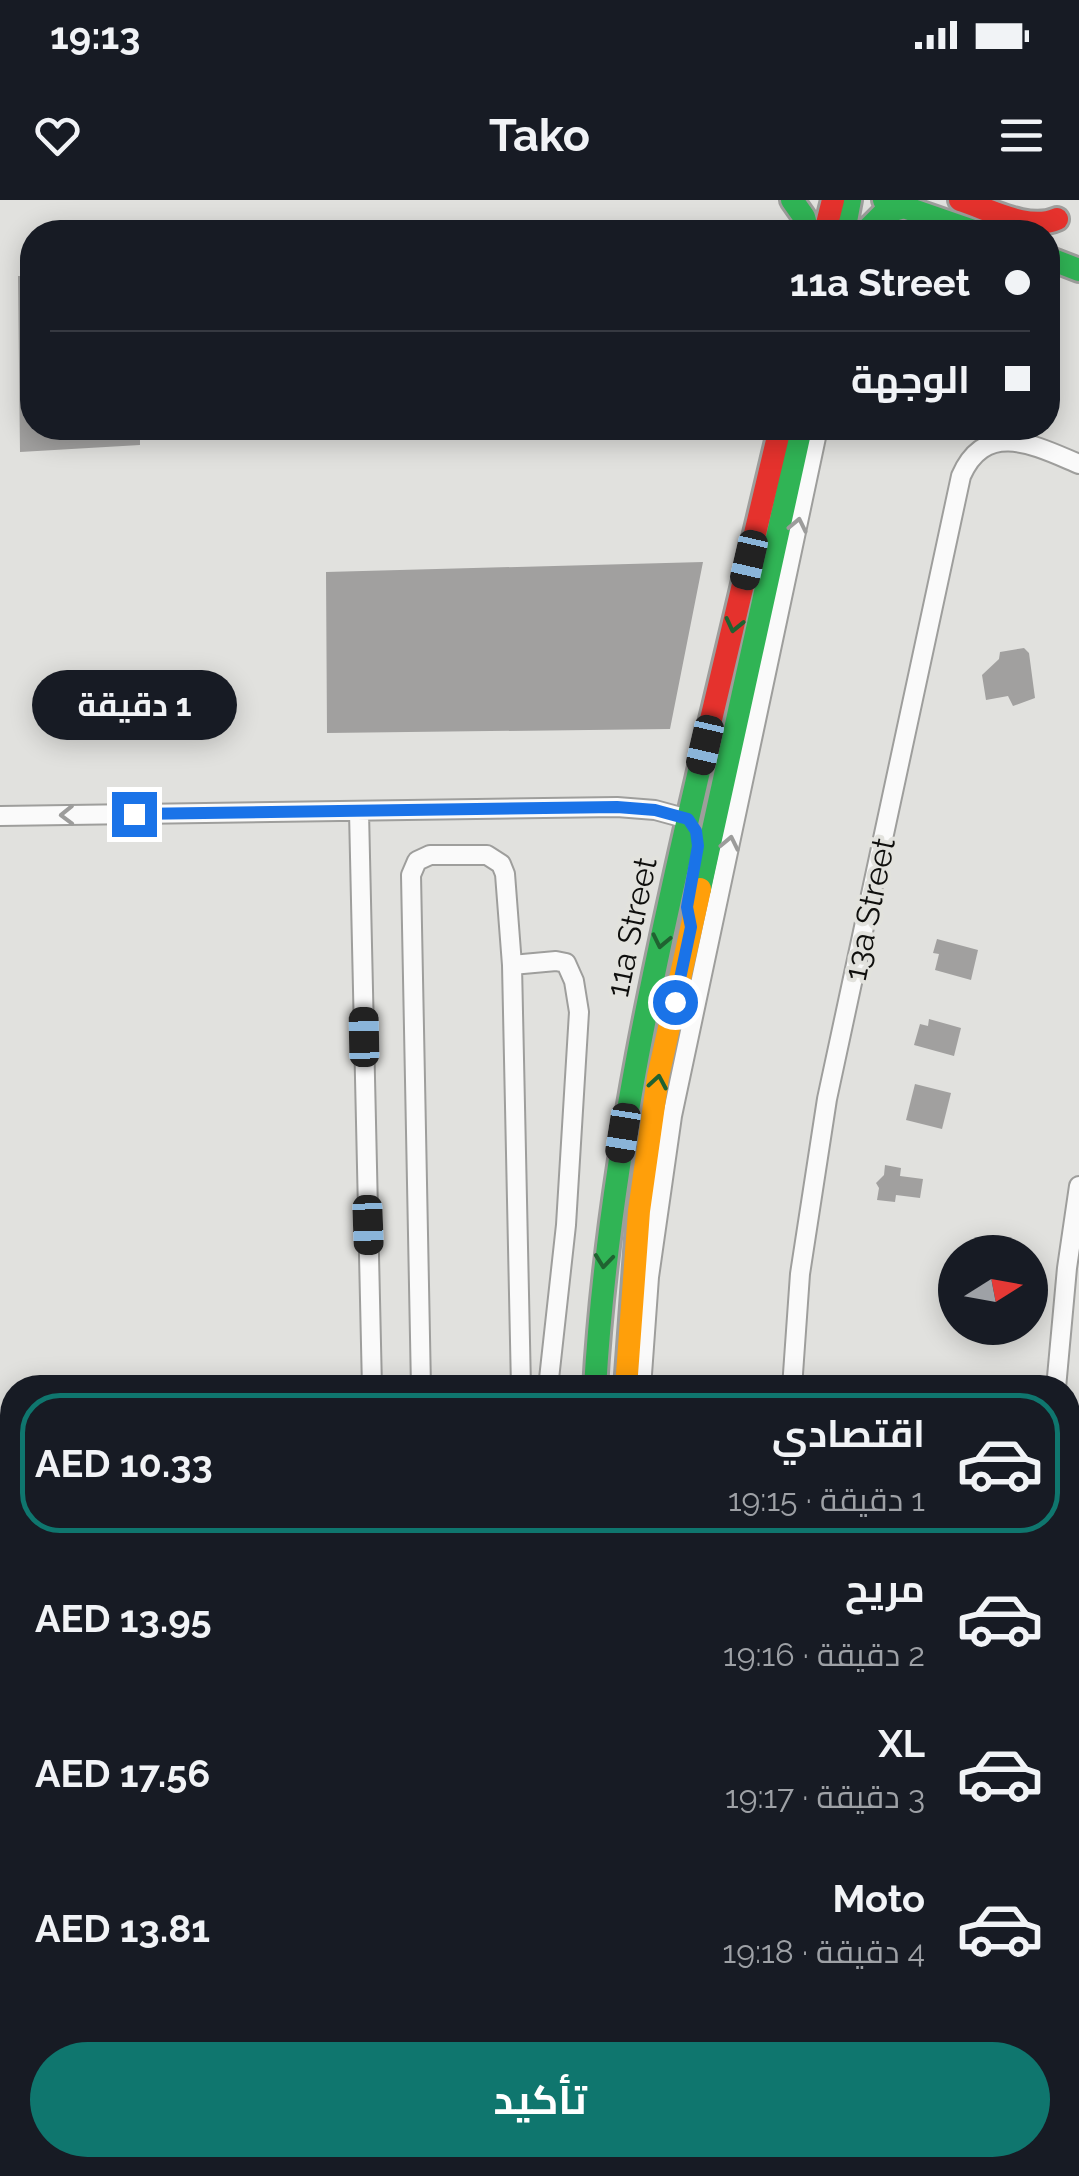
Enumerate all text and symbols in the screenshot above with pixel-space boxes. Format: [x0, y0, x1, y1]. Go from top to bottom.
text: 19:13 [50, 13, 141, 58]
icon: heart [30, 108, 85, 163]
icon: menu [994, 108, 1049, 163]
text: Tako [489, 109, 590, 162]
text: 11a Street [790, 260, 970, 305]
text: الوجهة [851, 357, 970, 402]
one-way arrow [786, 517, 807, 534]
car [728, 527, 770, 593]
one-way arrow [725, 616, 746, 633]
callout: 1 دقيقة [32, 669, 236, 739]
text: 1 دقيقة [78, 686, 191, 723]
car [684, 712, 726, 778]
route end [112, 792, 157, 837]
one-way arrow [58, 804, 74, 826]
street label: 13a Street [836, 834, 902, 984]
one-way arrow [719, 835, 740, 852]
street label: 11a Street [598, 854, 664, 1000]
one-way arrow [652, 932, 673, 949]
route start [653, 980, 698, 1025]
car [348, 1007, 380, 1067]
one-way arrow [647, 1074, 668, 1090]
car [603, 1101, 643, 1165]
car [352, 1194, 384, 1256]
north arrow [938, 1235, 1048, 1345]
map controls [938, 1235, 1048, 1345]
one-way arrow [594, 1254, 615, 1270]
text: اقتصادي [772, 1411, 925, 1456]
icon: car [955, 1418, 1045, 1508]
text: AED 10.33 [35, 1441, 213, 1486]
text: 1 دقيقة · 19:15 [728, 1481, 925, 1518]
text: مريح [845, 1566, 925, 1611]
icon: car [955, 1573, 1045, 1663]
text: AED 13.95 [35, 1596, 212, 1641]
text: 2 دقيقة · 19:16 [723, 1636, 925, 1673]
text: XL [878, 1721, 925, 1766]
icon: car [955, 1728, 1045, 1818]
text: AED 17.56 [35, 1751, 210, 1796]
text: 3 دقيقة · 19:17 [725, 1778, 925, 1815]
text: Moto [832, 1876, 925, 1921]
icon: car [955, 1883, 1045, 1973]
text: AED 13.81 [35, 1906, 210, 1951]
text: 4 دقيقة · 19:18 [723, 1933, 925, 1970]
button: تأكيد [30, 2042, 1050, 2157]

